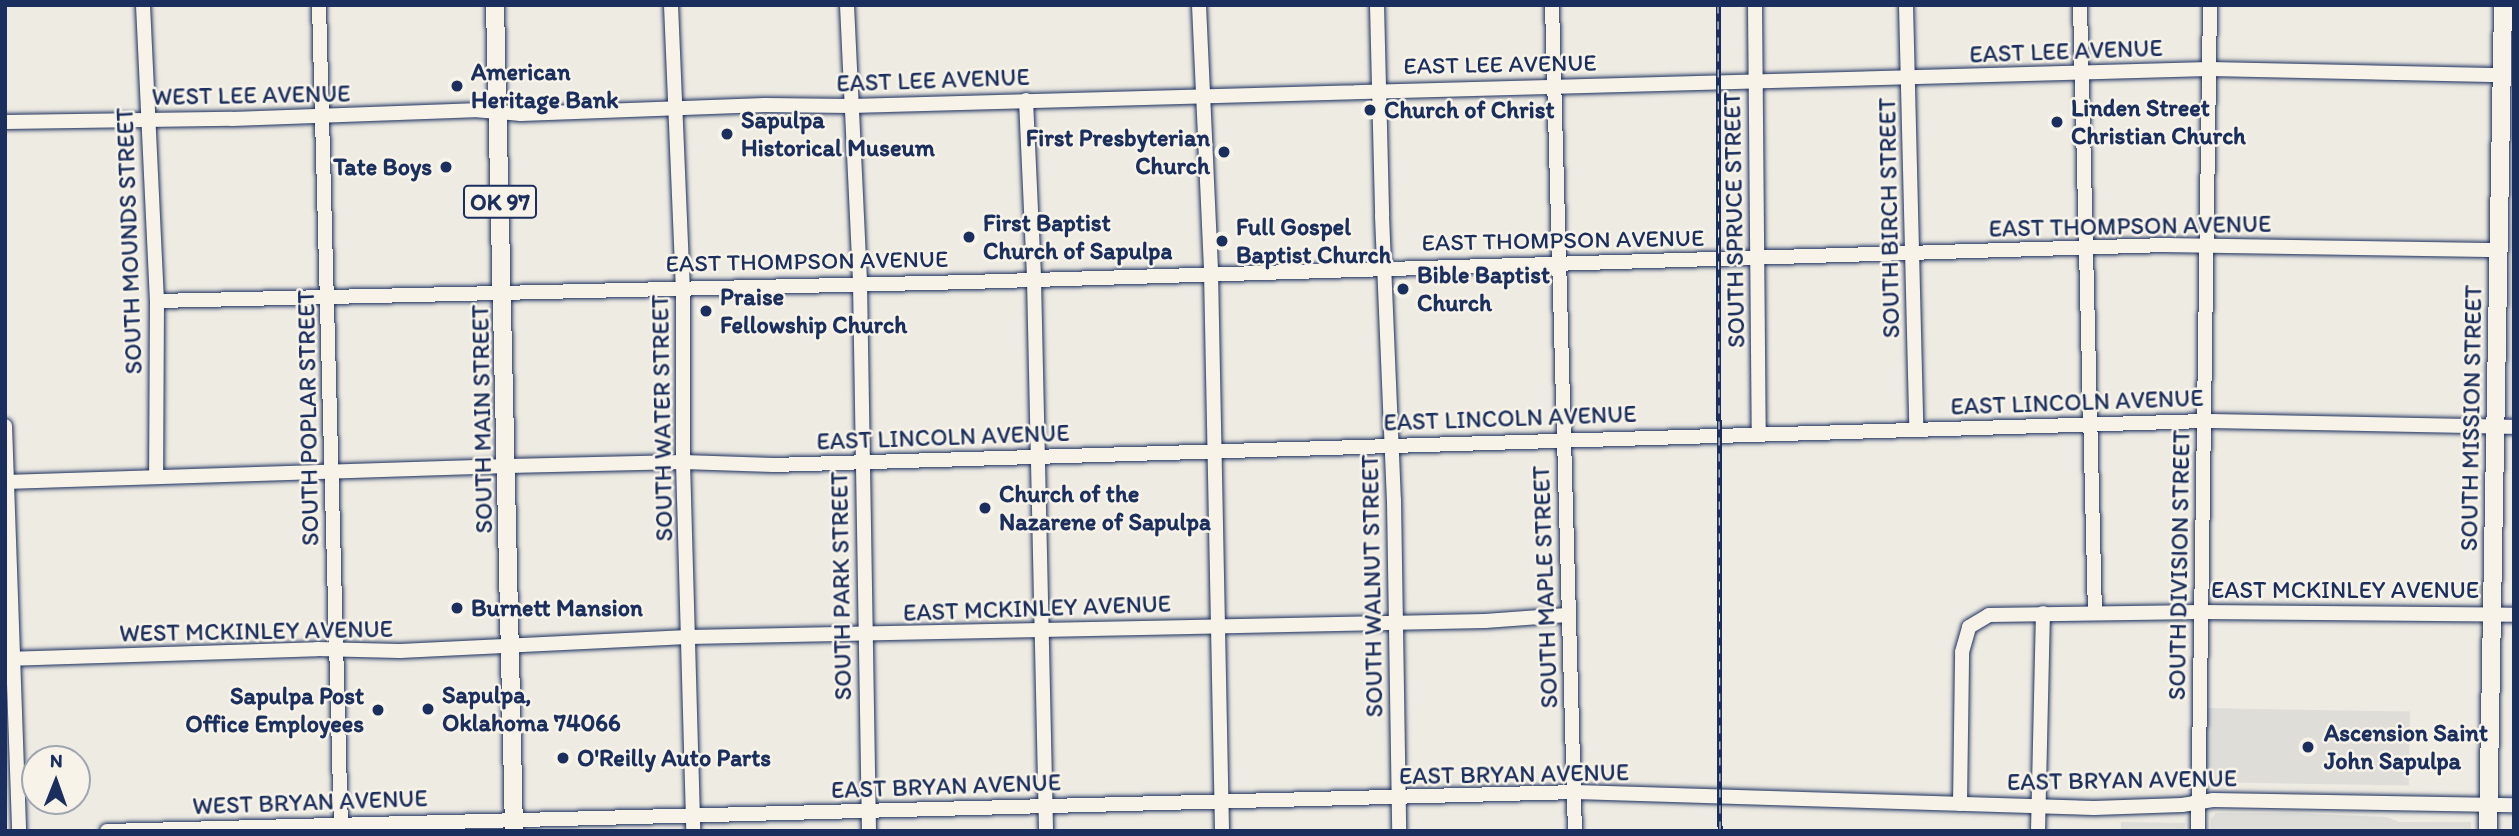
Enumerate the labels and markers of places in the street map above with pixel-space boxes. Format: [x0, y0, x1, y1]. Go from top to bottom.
place label: American Heritage Bank [471, 58, 619, 114]
marker: American Heritage Bank [449, 78, 465, 94]
place label: Linden Street Christian Church [2071, 94, 2246, 150]
place label: Church of Christ [1384, 96, 1554, 124]
marker: Church of Christ [1362, 102, 1378, 118]
place label: Sapulpa Historical Museum [741, 106, 934, 162]
marker: Linden Street Christian Church [2049, 114, 2065, 130]
place label: First Presbyterian Church [1026, 124, 1210, 180]
marker: Sapulpa Historical Museum [719, 126, 735, 142]
marker: First Presbyterian Church [1216, 144, 1232, 160]
place label: Tate Boys [333, 153, 432, 181]
marker: Tate Boys [438, 159, 454, 175]
place label: First Baptist Church of Sapulpa [983, 209, 1174, 265]
place label: Full Gospel Baptist Church [1236, 213, 1392, 269]
marker: First Baptist Church of Sapulpa [961, 229, 977, 245]
marker: Full Gospel Baptist Church [1214, 233, 1230, 249]
place label: Bible Baptist Church [1417, 261, 1550, 317]
marker: Bible Baptist Church [1395, 281, 1411, 297]
place label: Praise Fellowship Church [720, 283, 907, 339]
marker: Praise Fellowship Church [698, 303, 714, 319]
place label: Church of the Nazarene of Sapulpa [999, 480, 1212, 536]
marker: Church of the Nazarene of Sapulpa [977, 500, 993, 516]
place label: Burnett Mansion [471, 594, 644, 622]
marker: Burnett Mansion [449, 600, 465, 616]
place label: Sapulpa, Oklahoma 74066 [442, 681, 621, 737]
place label: Sapulpa Post Office Employees [186, 682, 364, 738]
marker: Sapulpa, Oklahoma 74066 [420, 701, 436, 717]
marker: Sapulpa Post Office Employees [370, 702, 386, 718]
place label: Ascension Saint John Sapulpa [2324, 719, 2488, 775]
marker: Ascension Saint John Sapulpa [2298, 737, 2318, 757]
place label: O'Reilly Auto Parts [577, 744, 771, 772]
marker: O'Reilly Auto Parts [555, 750, 571, 766]

